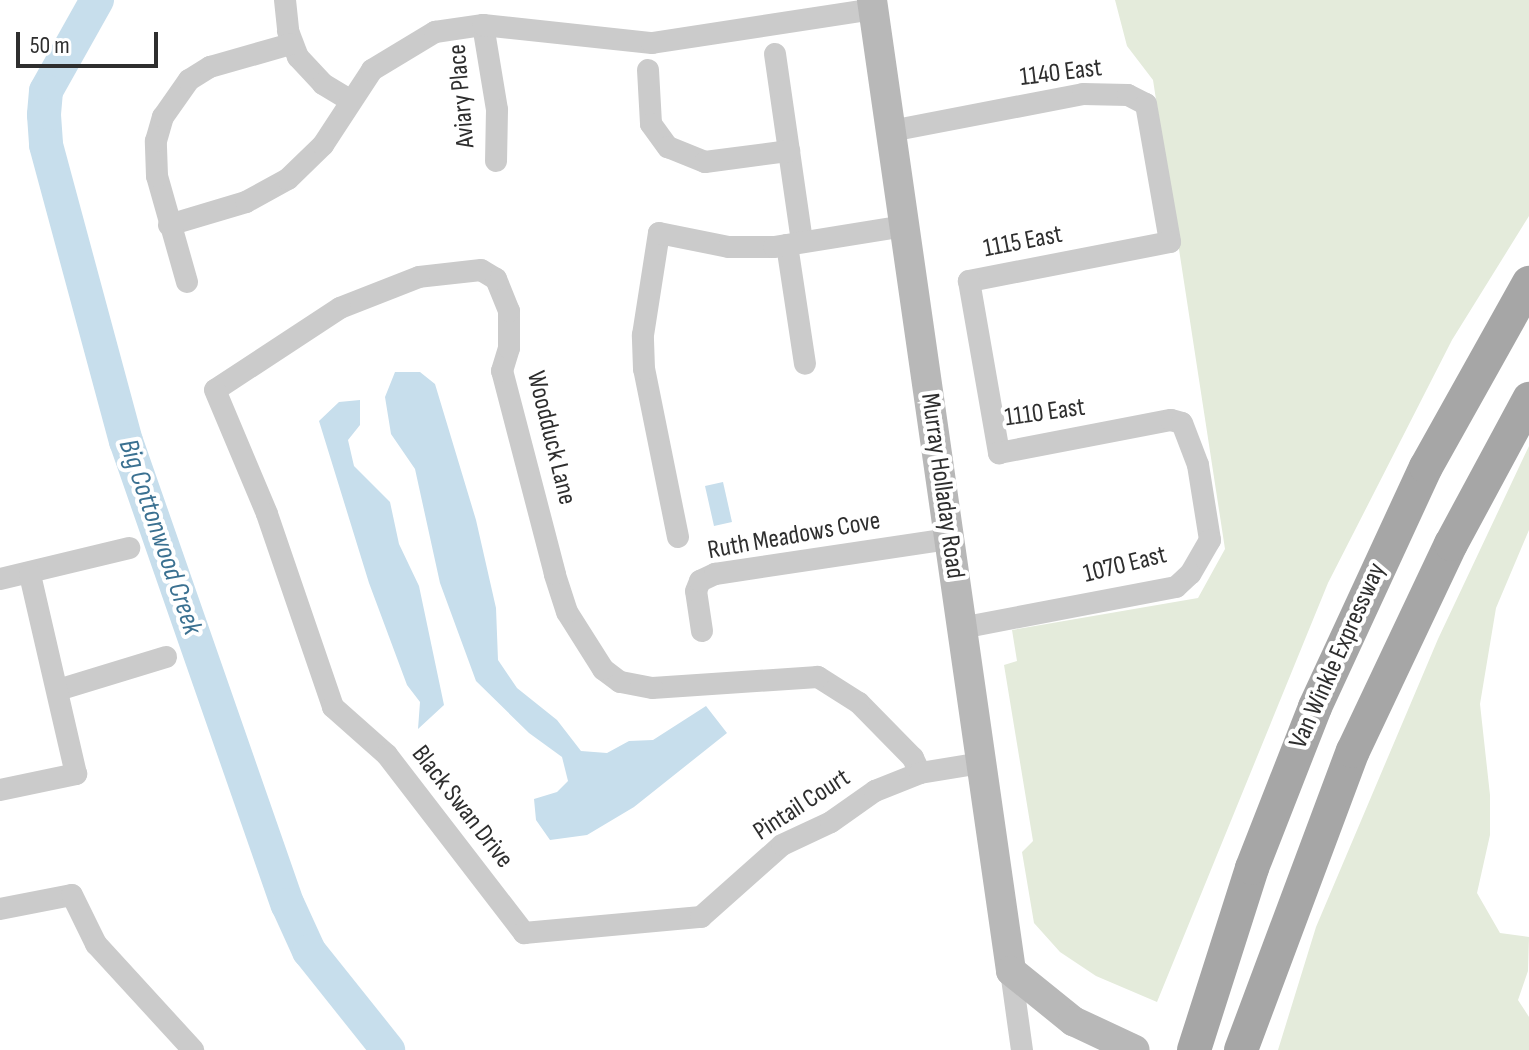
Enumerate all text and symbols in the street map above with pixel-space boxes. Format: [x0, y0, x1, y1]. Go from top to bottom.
scale bar [20, 16, 162, 66]
text: 50 m [30, 31, 70, 60]
street label: Aviary Place [442, 43, 482, 149]
street label: 1140 East [1018, 52, 1104, 94]
street label: 1115 East [981, 219, 1065, 265]
street label: Woodduck Lane [519, 368, 583, 508]
street label: Murray Holladay Road [914, 391, 970, 581]
street label: 1110 East [1003, 392, 1087, 434]
water label: Big Cottonwood Creek [111, 435, 209, 639]
street label: Ruth Meadows Cove [705, 505, 883, 567]
street label: 1070 East [1080, 540, 1170, 590]
street label: Van Winkle Expressway [1283, 558, 1393, 754]
street label: Black Swan Drive [404, 740, 520, 874]
street label: Pintail Court [748, 762, 856, 848]

